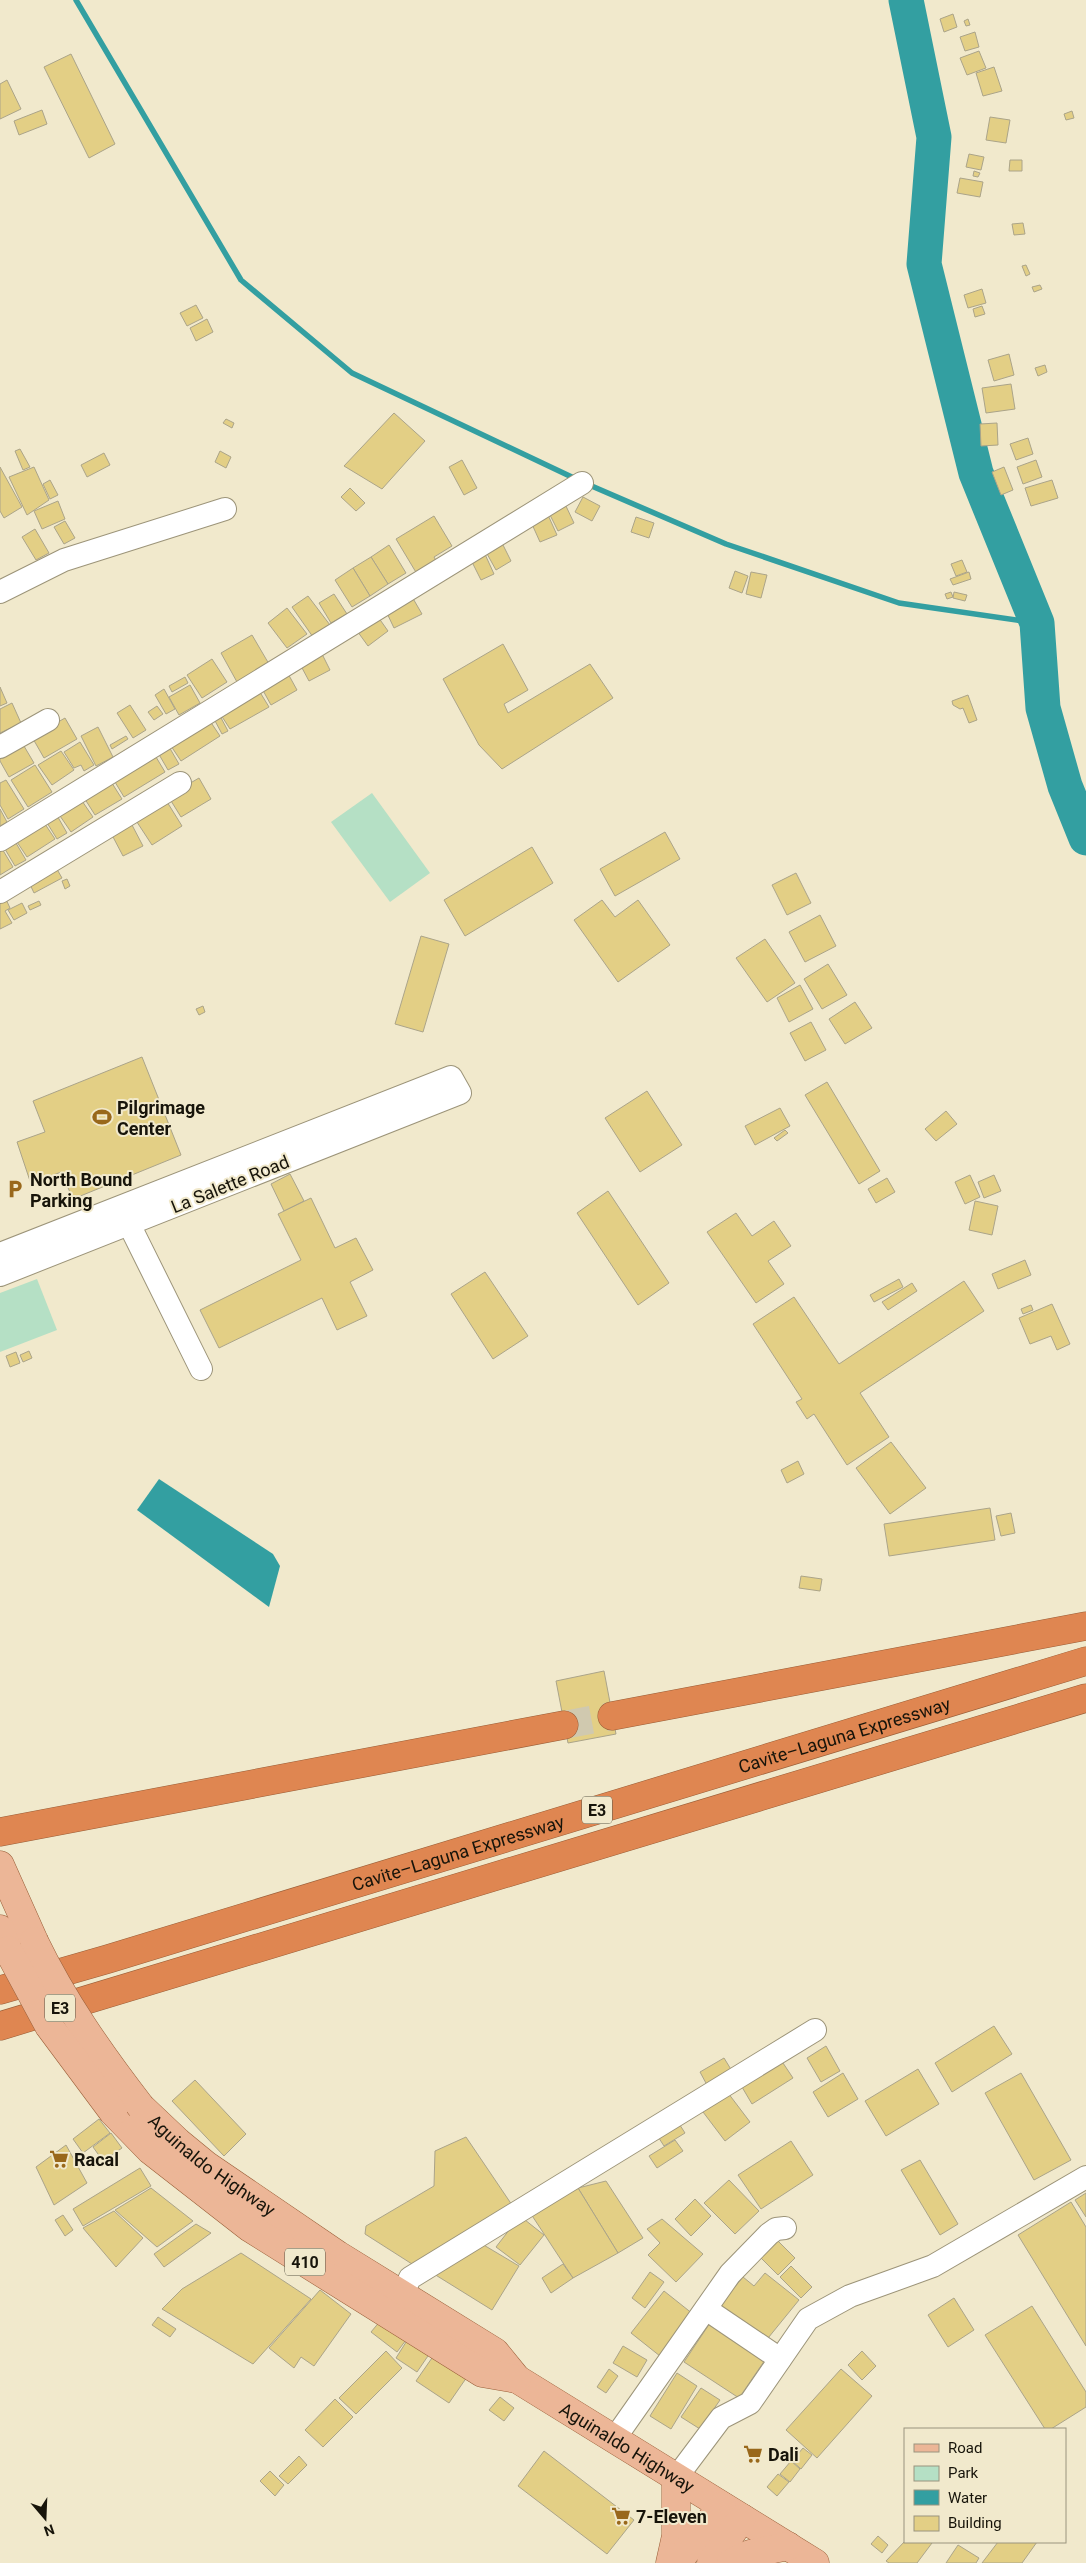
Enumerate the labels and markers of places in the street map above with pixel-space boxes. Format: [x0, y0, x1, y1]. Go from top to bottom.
place label: Pilgrimage Center [117, 1097, 205, 1139]
sports icon: Pilgrimage Center [91, 1106, 113, 1128]
place label: North Bound Parking [30, 1169, 133, 1211]
parking icon: North Bound Parking [4, 1178, 26, 1200]
supermarket icon: Racal [48, 2148, 70, 2170]
place label: Racal [74, 2149, 119, 2170]
supermarket icon: Dali [742, 2443, 764, 2465]
place label: Dali [768, 2444, 799, 2465]
supermarket icon: 7-Eleven [610, 2505, 632, 2527]
place label: 7-Eleven [636, 2506, 707, 2527]

